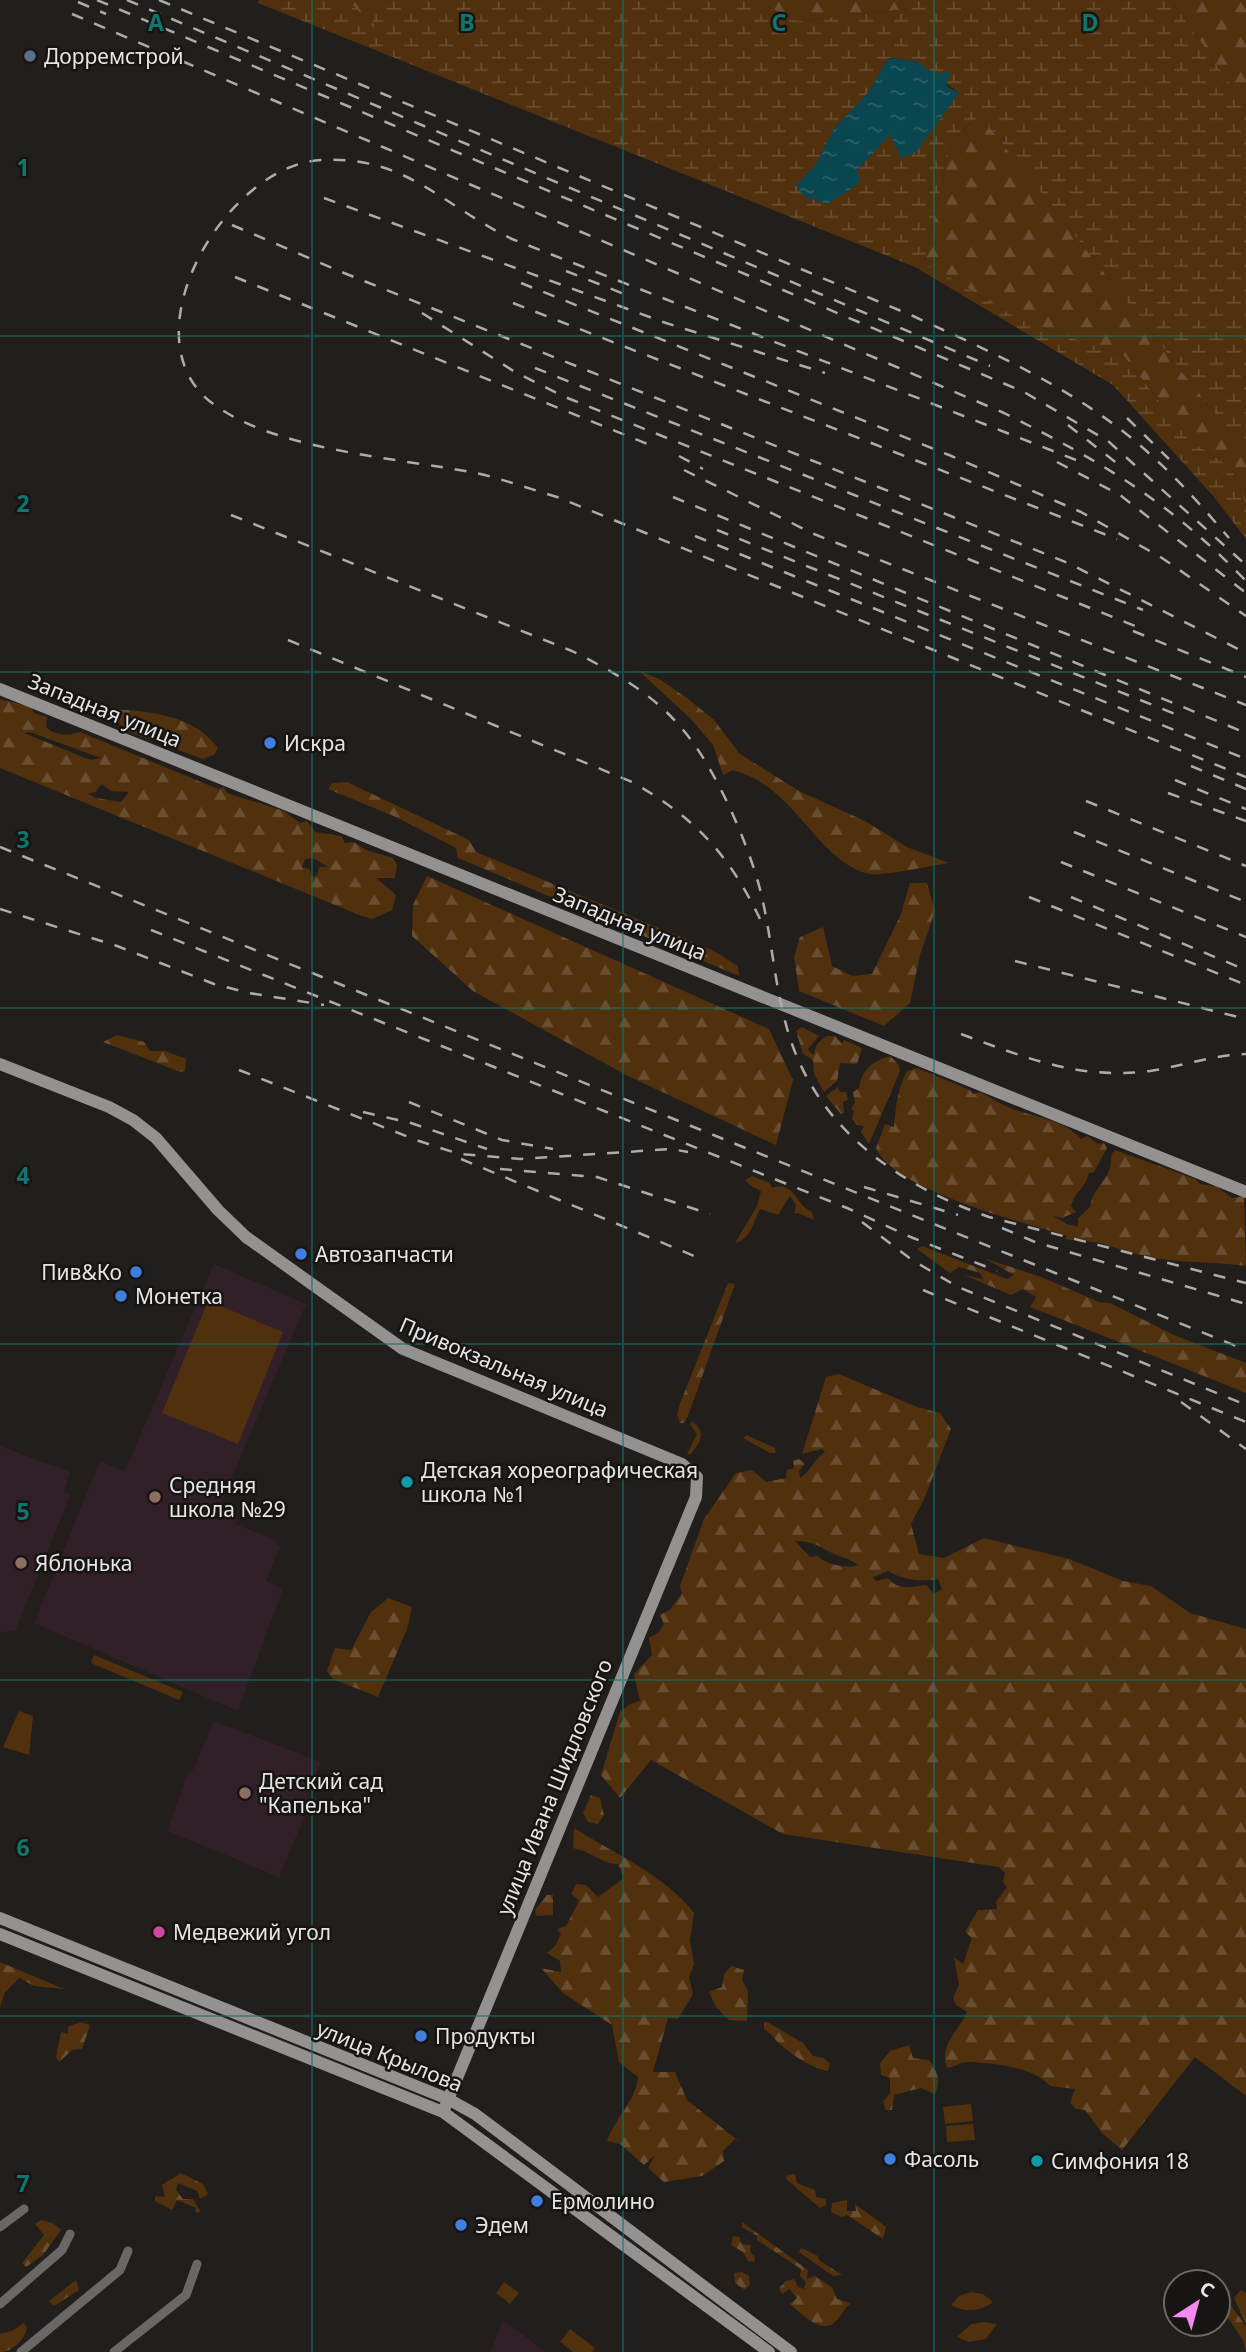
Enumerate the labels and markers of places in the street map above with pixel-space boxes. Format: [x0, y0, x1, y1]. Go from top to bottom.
place label: Дорремстрой [44, 42, 183, 70]
marker: Дорремстрой [22, 48, 38, 64]
place label: Искра [284, 729, 346, 757]
marker: Искра [262, 735, 278, 751]
place label: Автозапчасти [315, 1240, 454, 1268]
marker: Автозапчасти [293, 1246, 309, 1262]
place label: Пив&Ко [41, 1258, 122, 1286]
marker: Пив&Ко [128, 1264, 144, 1280]
place label: Монетка [135, 1282, 223, 1310]
marker: Монетка [113, 1288, 129, 1304]
place label: Детская хореографическая школа №1 [421, 1456, 698, 1508]
place label: Средняя школа №29 [169, 1471, 286, 1523]
marker: Детская хореографическая школа №1 [399, 1474, 415, 1490]
marker: Средняя школа №29 [147, 1489, 163, 1505]
place label: Яблонька [35, 1549, 132, 1577]
marker: Яблонька [13, 1555, 29, 1571]
place label: Детский сад "Капелька" [259, 1767, 383, 1819]
marker: Детский сад "Капелька" [237, 1785, 253, 1801]
place label: Медвежий угол [173, 1918, 331, 1946]
marker: Медвежий угол [151, 1924, 167, 1940]
place label: Продукты [435, 2022, 536, 2050]
marker: Продукты [413, 2028, 429, 2044]
place label: Фасоль [904, 2145, 979, 2173]
place label: Симфония 18 [1051, 2147, 1189, 2175]
marker: Фасоль [882, 2151, 898, 2167]
marker: Симфония 18 [1029, 2153, 1045, 2169]
place label: Ермолино [551, 2187, 655, 2215]
marker: Ермолино [529, 2193, 545, 2209]
place label: Эдем [475, 2211, 529, 2239]
marker: Эдем [453, 2217, 469, 2233]

